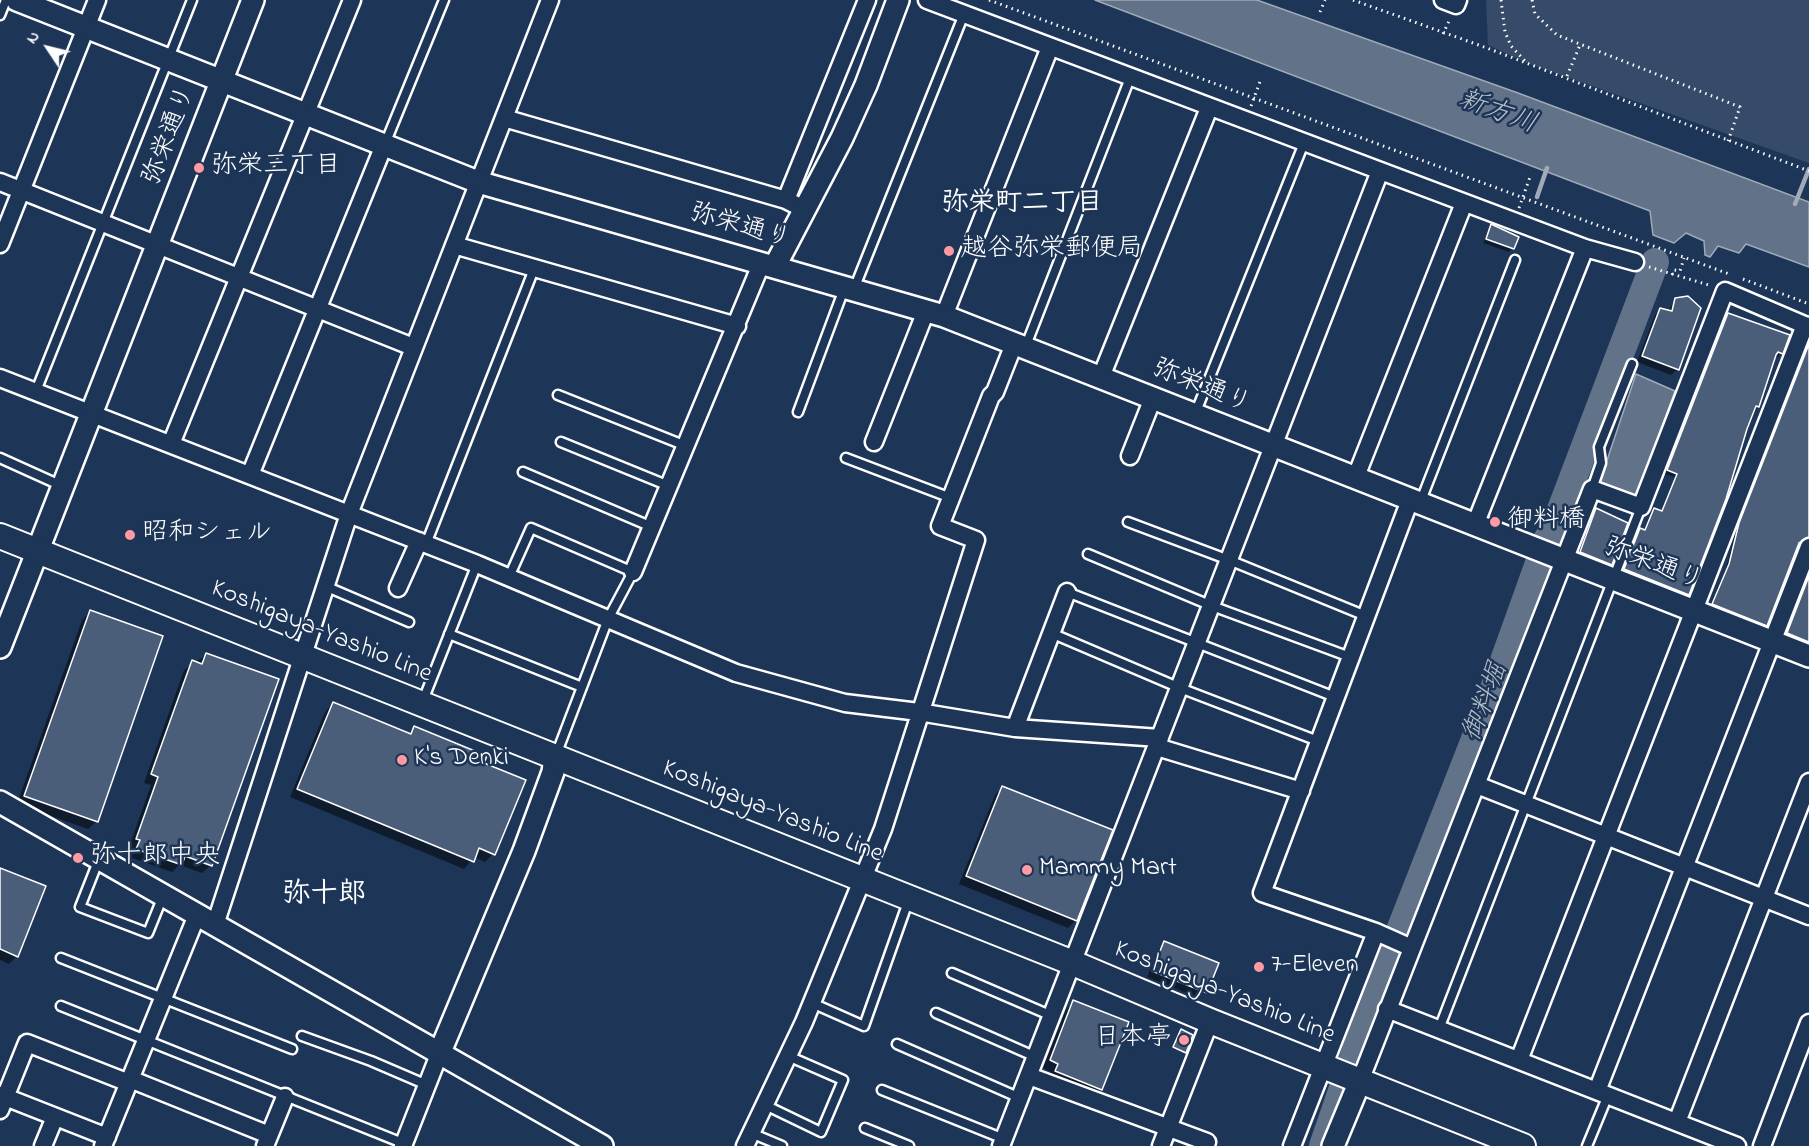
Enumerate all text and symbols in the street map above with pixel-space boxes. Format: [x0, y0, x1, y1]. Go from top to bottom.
north arrow [18, 18, 78, 78]
text: N [20, 26, 46, 49]
street label: 弥栄通り [138, 82, 204, 190]
water label: 新方川 [1453, 85, 1541, 143]
place label: 弥栄三丁目 [211, 152, 341, 184]
marker: 弥栄三丁目 [192, 161, 206, 175]
district label: 弥栄町二丁目 [941, 190, 1103, 222]
street label: 弥栄通り [686, 199, 794, 257]
place label: 越谷弥栄郵便局 [961, 235, 1143, 267]
marker: 越谷弥栄郵便局 [942, 244, 956, 258]
street label: 弥栄通り [1147, 354, 1255, 422]
place label: 御料橋 [1507, 506, 1585, 538]
marker: 御料橋 [1488, 515, 1502, 529]
place label: 昭和シェル [142, 519, 272, 551]
marker: 昭和シェル [123, 528, 137, 542]
street label: 弥栄通り [1599, 533, 1707, 599]
street label: Koshigaya-Yashio Line [206, 574, 436, 692]
water label: 御料堀 [1457, 659, 1517, 747]
place label: K's Denki [414, 744, 509, 776]
marker: K's Denki [395, 753, 409, 767]
street label: Koshigaya-Yashio Line [657, 754, 887, 872]
place label: 弥十郎中央 [90, 842, 220, 874]
marker: 弥十郎中央 [71, 851, 85, 865]
place label: Mammy Mart [1039, 854, 1177, 886]
marker: Mammy Mart [1020, 863, 1034, 877]
district label: 弥十郎 [282, 879, 366, 913]
street label: Koshigaya-Yashio Line [1109, 935, 1339, 1053]
place label: 7-Eleven [1271, 951, 1359, 983]
marker: 7-Eleven [1252, 960, 1266, 974]
place label: 日本亭 [1094, 1024, 1172, 1056]
marker: 日本亭 [1177, 1033, 1191, 1047]

